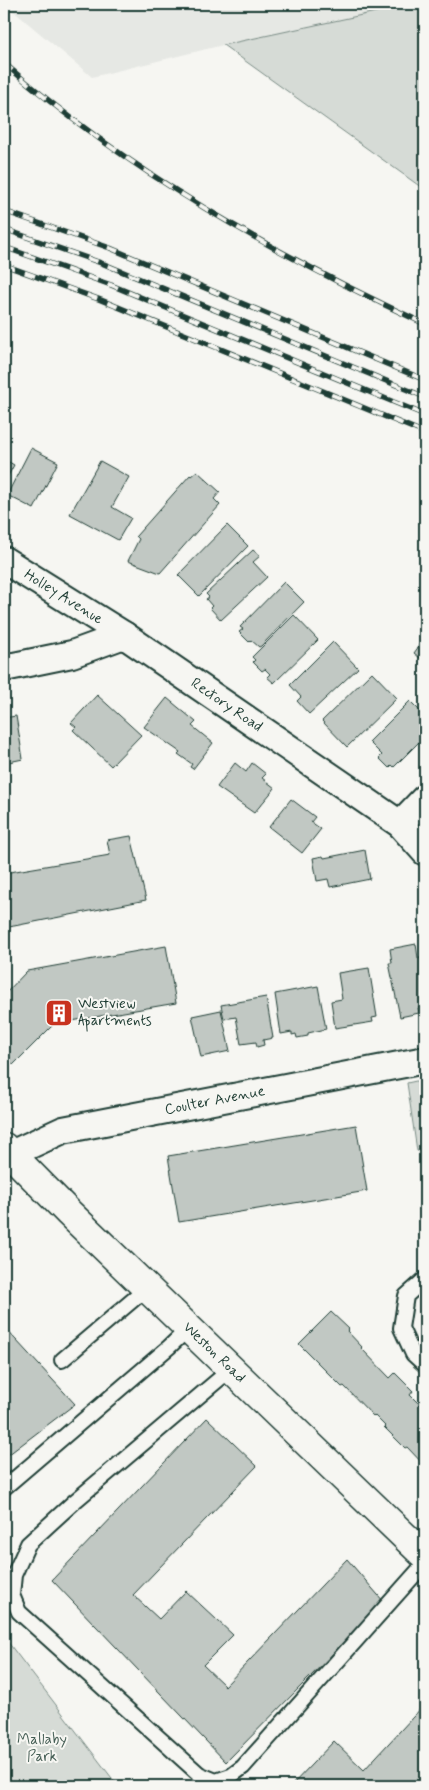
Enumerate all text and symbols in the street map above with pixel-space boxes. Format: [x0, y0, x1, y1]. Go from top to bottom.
street label: Holley Avenue [20, 565, 107, 629]
street label: Rectory Road [187, 674, 266, 737]
place label: Westview Apartments [78, 994, 152, 1032]
building icon: Westview Apartments [44, 998, 74, 1028]
street label: Coulter Avenue [163, 1081, 267, 1120]
street label: Weston Road [178, 1318, 250, 1388]
park label: Mallaby Park [17, 1730, 67, 1767]

